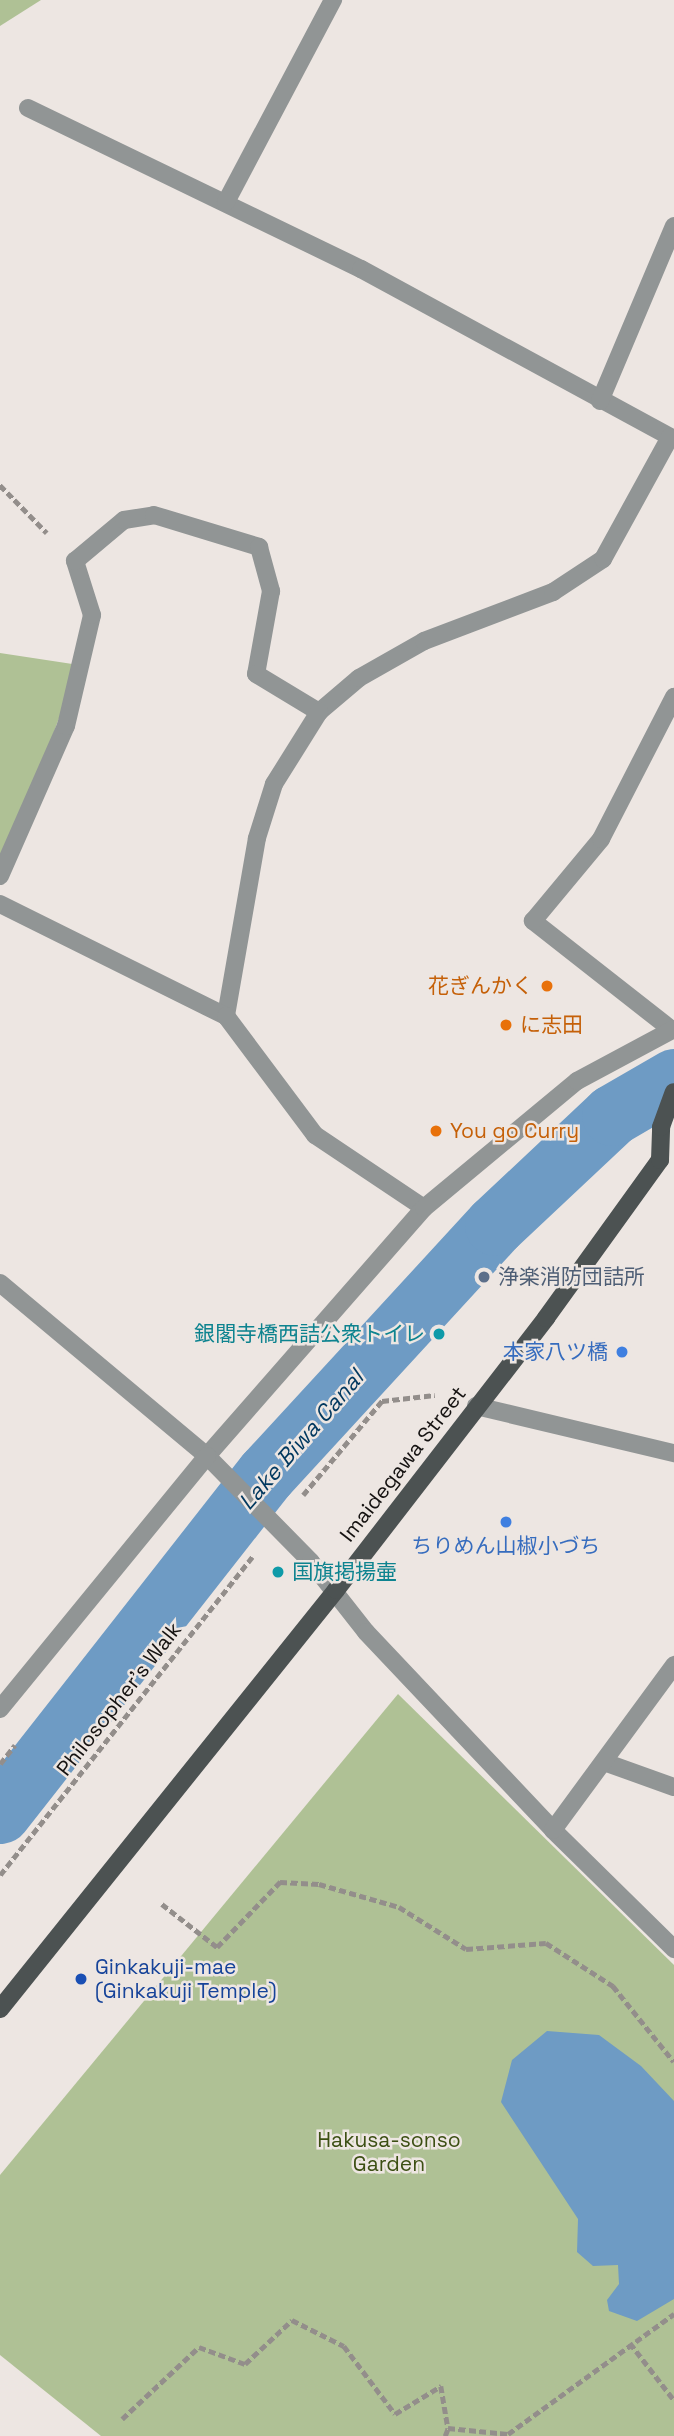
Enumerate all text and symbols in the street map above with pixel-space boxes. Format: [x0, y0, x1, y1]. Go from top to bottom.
place label: 花ぎんかく [428, 973, 533, 999]
marker: 花ぎんかく [539, 978, 555, 994]
place label: に志田 [520, 1012, 583, 1038]
marker: に志田 [498, 1017, 514, 1033]
place label: You go Curry [450, 1118, 579, 1144]
marker: You go Curry [428, 1123, 444, 1139]
place label: 浄楽消防団詰所 [498, 1264, 645, 1290]
marker: 浄楽消防団詰所 [476, 1269, 492, 1285]
place label: 銀閣寺橋西詰公衆トイレ [194, 1321, 425, 1347]
marker: 銀閣寺橋西詰公衆トイレ [431, 1326, 447, 1342]
place label: 本家八ツ橋 [503, 1339, 608, 1365]
marker: 本家八ツ橋 [614, 1344, 630, 1360]
water label: Lake Biwa Canal [233, 1364, 369, 1516]
street label: Imaidegawa Street [335, 1381, 471, 1547]
marker: ちりめん山椒小づち [498, 1514, 514, 1530]
place label: ちりめん山椒小づち [412, 1533, 600, 1559]
place label: 国旗掲揚壷 [292, 1559, 397, 1585]
marker: 国旗掲揚壷 [270, 1564, 286, 1580]
street label: Philosopher's Walk [51, 1617, 187, 1781]
place label: Ginkakuji-mae (Ginkakuji Temple) [95, 1954, 277, 2004]
marker: Ginkakuji-mae (Ginkakuji Temple) [73, 1971, 89, 1987]
park label: Hakusa-sonso Garden [317, 2127, 461, 2177]

